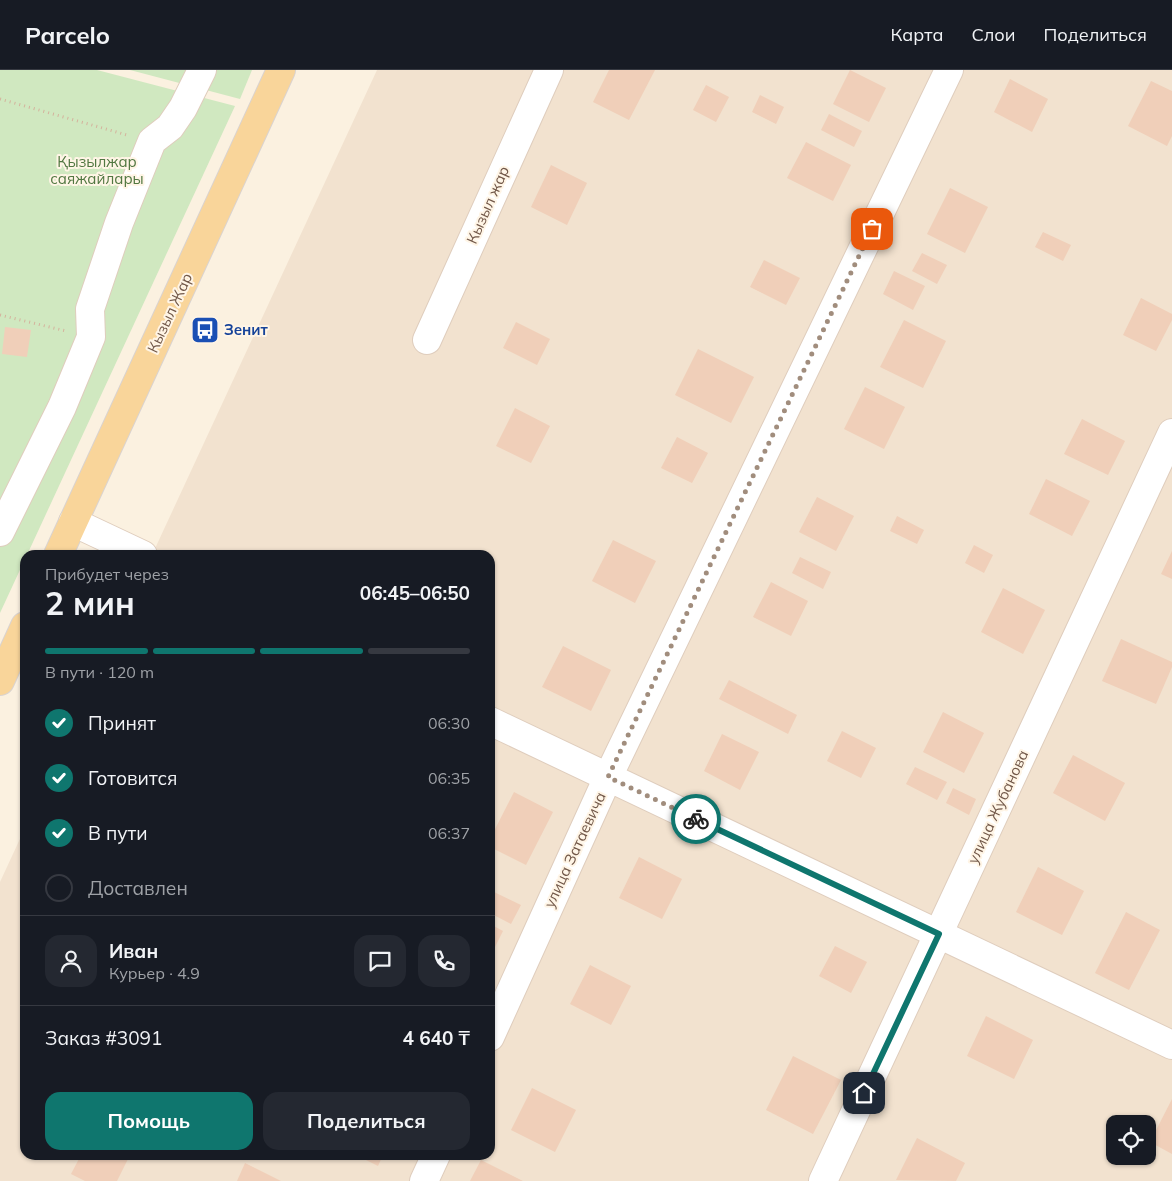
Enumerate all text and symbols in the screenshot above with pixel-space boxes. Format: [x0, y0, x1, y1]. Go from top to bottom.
text: Parcelo [25, 20, 110, 50]
text: Карта [891, 23, 943, 46]
text: Слои [971, 23, 1016, 46]
text: Поделиться [1044, 23, 1147, 46]
park label: Қызылжар саяжайлары [50, 152, 144, 188]
street label: Кызыл жар [462, 163, 513, 247]
pin [851, 208, 893, 250]
icon: bag [858, 215, 886, 243]
street label: Кызыл Жар [143, 270, 196, 356]
bus stop icon: Зенит [190, 315, 220, 345]
place label: Зенит [224, 320, 269, 339]
text: Прибудет через [45, 564, 169, 584]
text: 06:45–06:50 [360, 581, 470, 605]
text: 2 мин [45, 583, 135, 623]
text: В пути · 120 m [45, 662, 154, 682]
icon: check [45, 709, 73, 737]
text: Принят [88, 711, 156, 735]
text: 06:30 [428, 713, 470, 733]
street label: улица Жубанова [963, 747, 1032, 867]
icon: check [45, 764, 73, 792]
text: Готовится [88, 766, 178, 790]
text: 06:35 [428, 768, 470, 788]
street label: улица Затаевича [539, 789, 610, 911]
courier [671, 794, 721, 844]
icon: bike [682, 805, 710, 833]
icon: check [45, 819, 73, 847]
text: В пути [88, 821, 147, 845]
text: 06:37 [428, 823, 470, 843]
text: Доставлен [88, 876, 188, 900]
button: person [45, 935, 97, 987]
button: chat [354, 935, 406, 987]
button: phone [418, 935, 470, 987]
text: Иван [109, 939, 158, 963]
text: Курьер · 4.9 [109, 963, 200, 983]
text: Заказ #3091 [45, 1026, 162, 1050]
text: 4 640 ₸ [403, 1026, 470, 1050]
pin [843, 1072, 885, 1114]
icon: home [850, 1079, 878, 1107]
button: Помощь [45, 1092, 253, 1150]
button: Поделиться [263, 1092, 470, 1150]
map controls [1106, 1115, 1156, 1165]
button: locate [1106, 1115, 1156, 1165]

